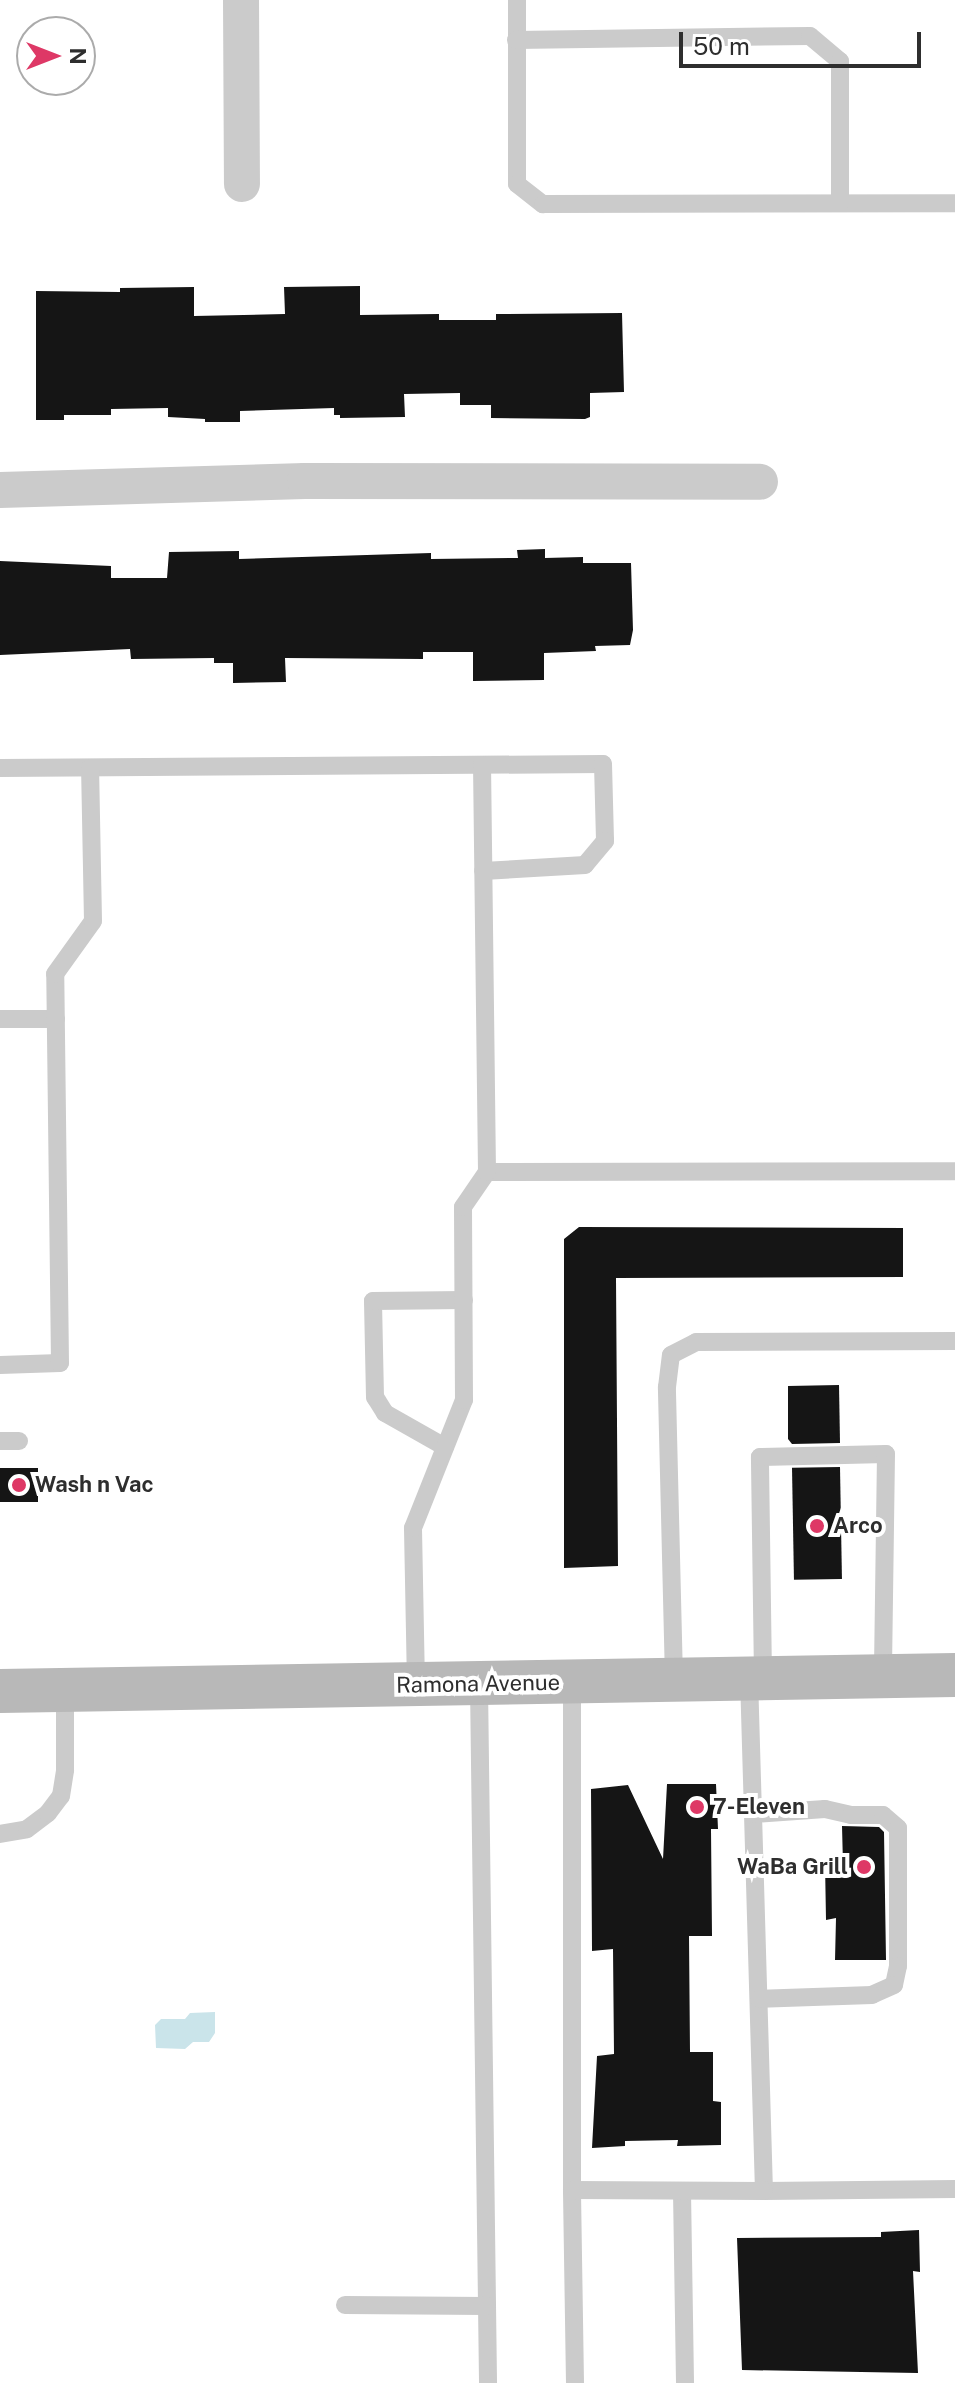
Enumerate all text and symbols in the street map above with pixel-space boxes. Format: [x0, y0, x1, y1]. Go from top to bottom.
north arrow [16, 16, 96, 96]
scale bar [683, 16, 925, 66]
text: 50 m [693, 32, 750, 60]
text: N [65, 47, 91, 65]
place label: Wash n Vac [35, 1472, 154, 1498]
marker: Wash n Vac [10, 1476, 28, 1494]
place label: Arco [833, 1513, 883, 1539]
marker: Arco [808, 1517, 826, 1535]
street label: Ramona Avenue [396, 1669, 560, 1699]
place label: 7-Eleven [713, 1794, 805, 1820]
marker: 7-Eleven [688, 1798, 706, 1816]
place label: WaBa Grill [737, 1854, 848, 1880]
marker: WaBa Grill [855, 1858, 873, 1876]

